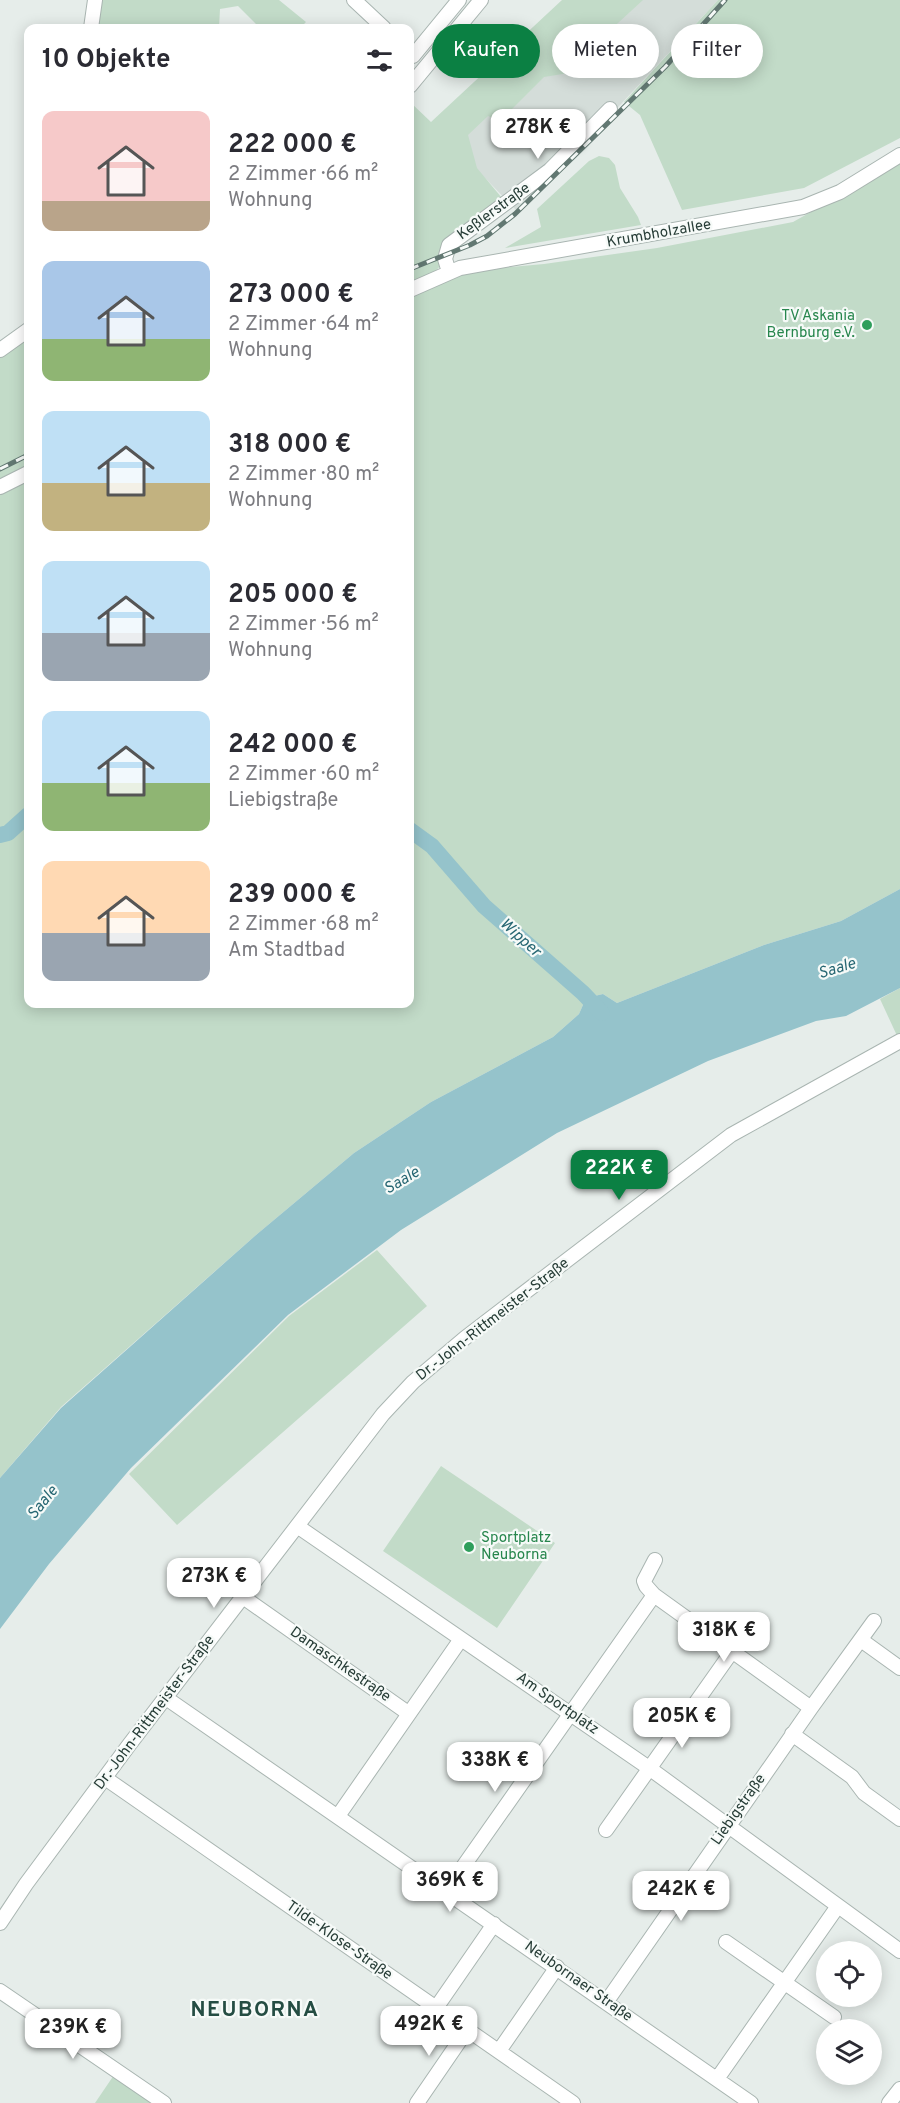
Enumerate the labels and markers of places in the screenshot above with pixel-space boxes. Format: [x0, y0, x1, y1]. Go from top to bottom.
pin: 278K € [489, 109, 587, 160]
place label: TV Askania Bernburg e.V. [767, 307, 855, 343]
marker: TV Askania Bernburg e.V. [860, 318, 874, 332]
pin: 222K € [570, 1150, 668, 1201]
place label: Sportplatz Neuborna [481, 1529, 551, 1565]
marker: Sportplatz Neuborna [462, 1540, 476, 1554]
pin: 273K € [165, 1558, 263, 1609]
pin: 318K € [675, 1612, 773, 1663]
pin: 205K € [633, 1698, 731, 1749]
pin: 338K € [446, 1742, 544, 1793]
pin: 369K € [401, 1862, 499, 1913]
pin: 242K € [632, 1871, 730, 1922]
pin: 492K € [380, 2006, 478, 2057]
pin: 239K € [24, 2009, 122, 2060]

